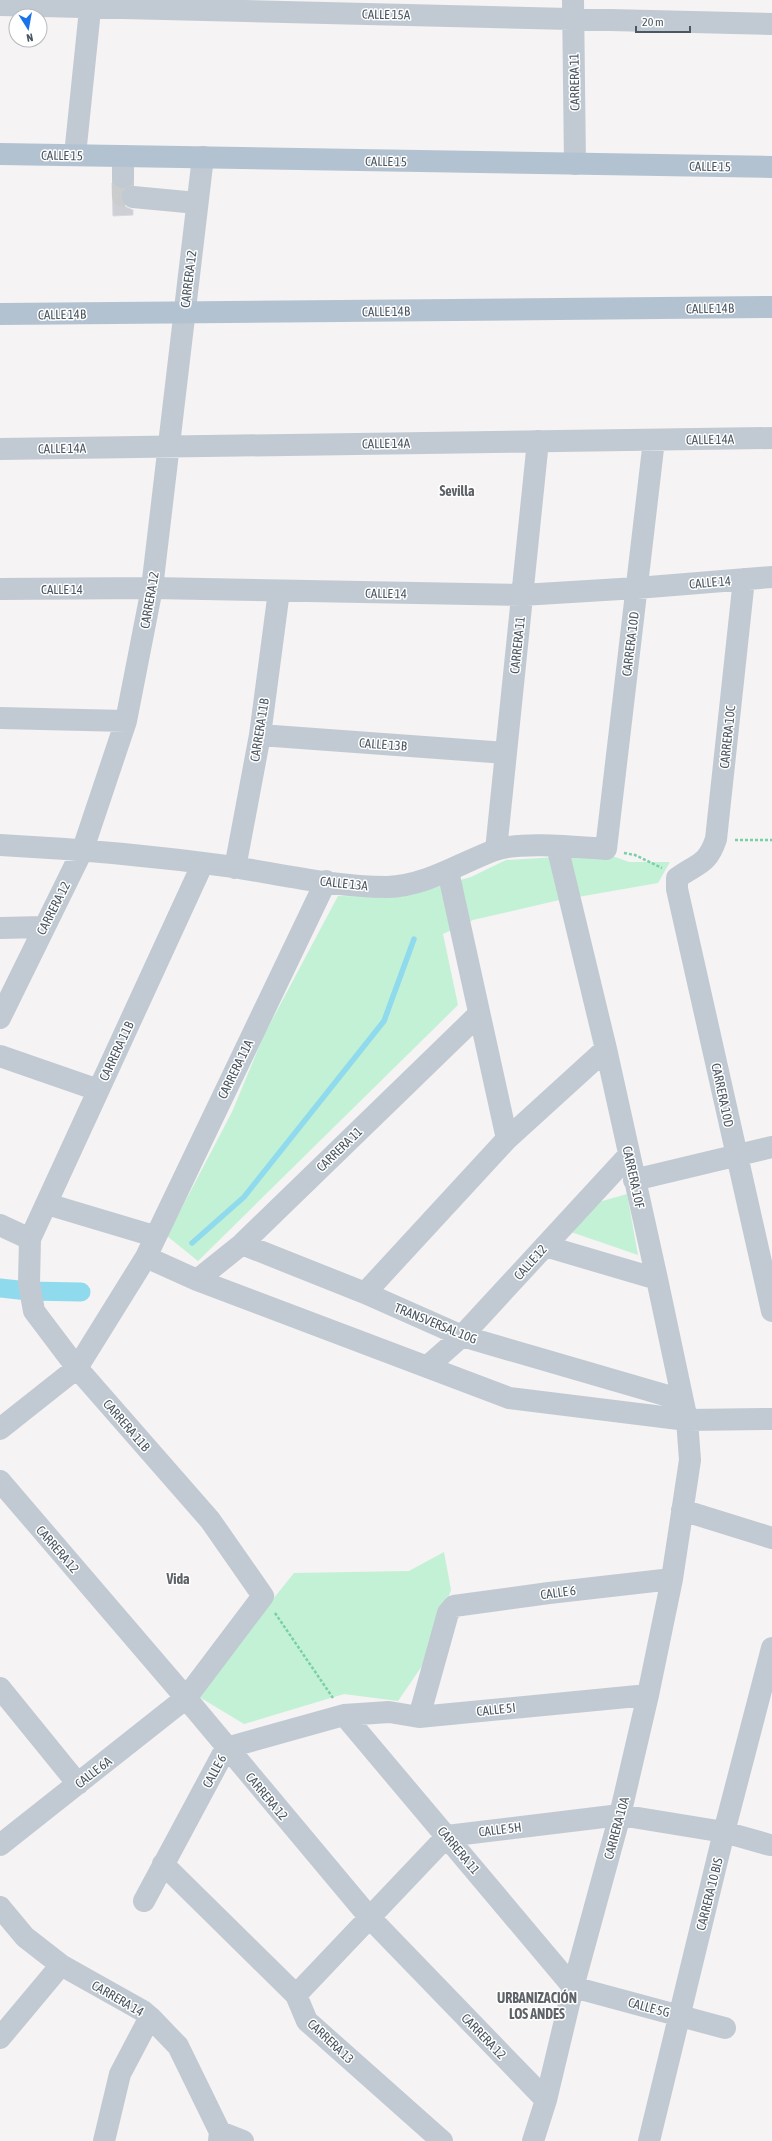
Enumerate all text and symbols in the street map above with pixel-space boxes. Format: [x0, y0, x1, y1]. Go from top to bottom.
street label: CALLE 15A [362, 7, 411, 22]
north arrow [8, 8, 48, 48]
scale bar [636, 8, 690, 34]
text: 20 m [642, 15, 664, 29]
text: N [26, 31, 34, 44]
street label: CARRERA 11 [566, 53, 583, 111]
street label: CALLE 15 [41, 148, 83, 163]
street label: CALLE 15 [365, 154, 407, 169]
street label: CALLE 15 [689, 159, 731, 174]
street label: CARRERA 12 [178, 250, 199, 309]
street label: CALLE 14B [686, 301, 735, 316]
street label: CALLE 14B [362, 304, 411, 319]
street label: CALLE 14B [38, 307, 87, 322]
street label: CALLE 14A [686, 432, 735, 447]
street label: CALLE 14A [362, 436, 411, 451]
street label: CALLE 14A [38, 441, 87, 456]
district label: Sevilla [439, 483, 475, 499]
street label: CARRERA 12 [137, 570, 162, 630]
street label: CALLE 14 [689, 573, 732, 592]
street label: CALLE 14 [41, 582, 83, 597]
street label: CALLE 14 [365, 586, 407, 601]
street label: CARRERA 10D [619, 611, 642, 677]
street label: CARRERA 11 [507, 616, 528, 674]
street label: CARRERA 11B [247, 697, 272, 763]
street label: CARRERA 10C [717, 705, 738, 769]
street label: CALLE 13B [359, 735, 408, 754]
street label: CALLE 13A [319, 874, 369, 894]
street label: CARRERA 12 [34, 879, 73, 937]
street label: CARRERA 11B [96, 1018, 137, 1083]
street label: CARRERA 11A [215, 1037, 256, 1101]
street label: CARRERA 10D [708, 1062, 737, 1128]
street label: CARRERA 11 [313, 1124, 365, 1175]
street label: CARRERA 10F [620, 1145, 648, 1210]
street label: CALLE 12 [511, 1242, 550, 1283]
street label: TRANSVERSAL 10G [392, 1300, 479, 1347]
street label: CARRERA 11B [100, 1396, 154, 1455]
street label: CARRERA 12 [33, 1523, 82, 1576]
district label: Vida [165, 1571, 190, 1587]
street label: CALLE 6 [539, 1583, 577, 1602]
street label: CALLE 5I [476, 1700, 516, 1719]
street label: CALLE 6 [199, 1752, 229, 1791]
street label: CALLE 6A [72, 1753, 115, 1791]
street label: CARRERA 12 [242, 1769, 291, 1823]
street label: CARRERA 10A [601, 1795, 632, 1861]
street label: CALLE 5H [478, 1819, 522, 1840]
street label: CARRERA 11 [434, 1823, 483, 1877]
street label: CARRERA 10 BIS [693, 1856, 726, 1932]
street label: CARRERA 14 [89, 1978, 146, 2019]
district label: URBANIZACIÓN LOS ANDES [497, 1989, 577, 2022]
street label: CALLE 5G [626, 1995, 671, 2020]
street label: CARRERA 12 [458, 2010, 509, 2062]
street label: CARRERA 13 [304, 2016, 357, 2067]

